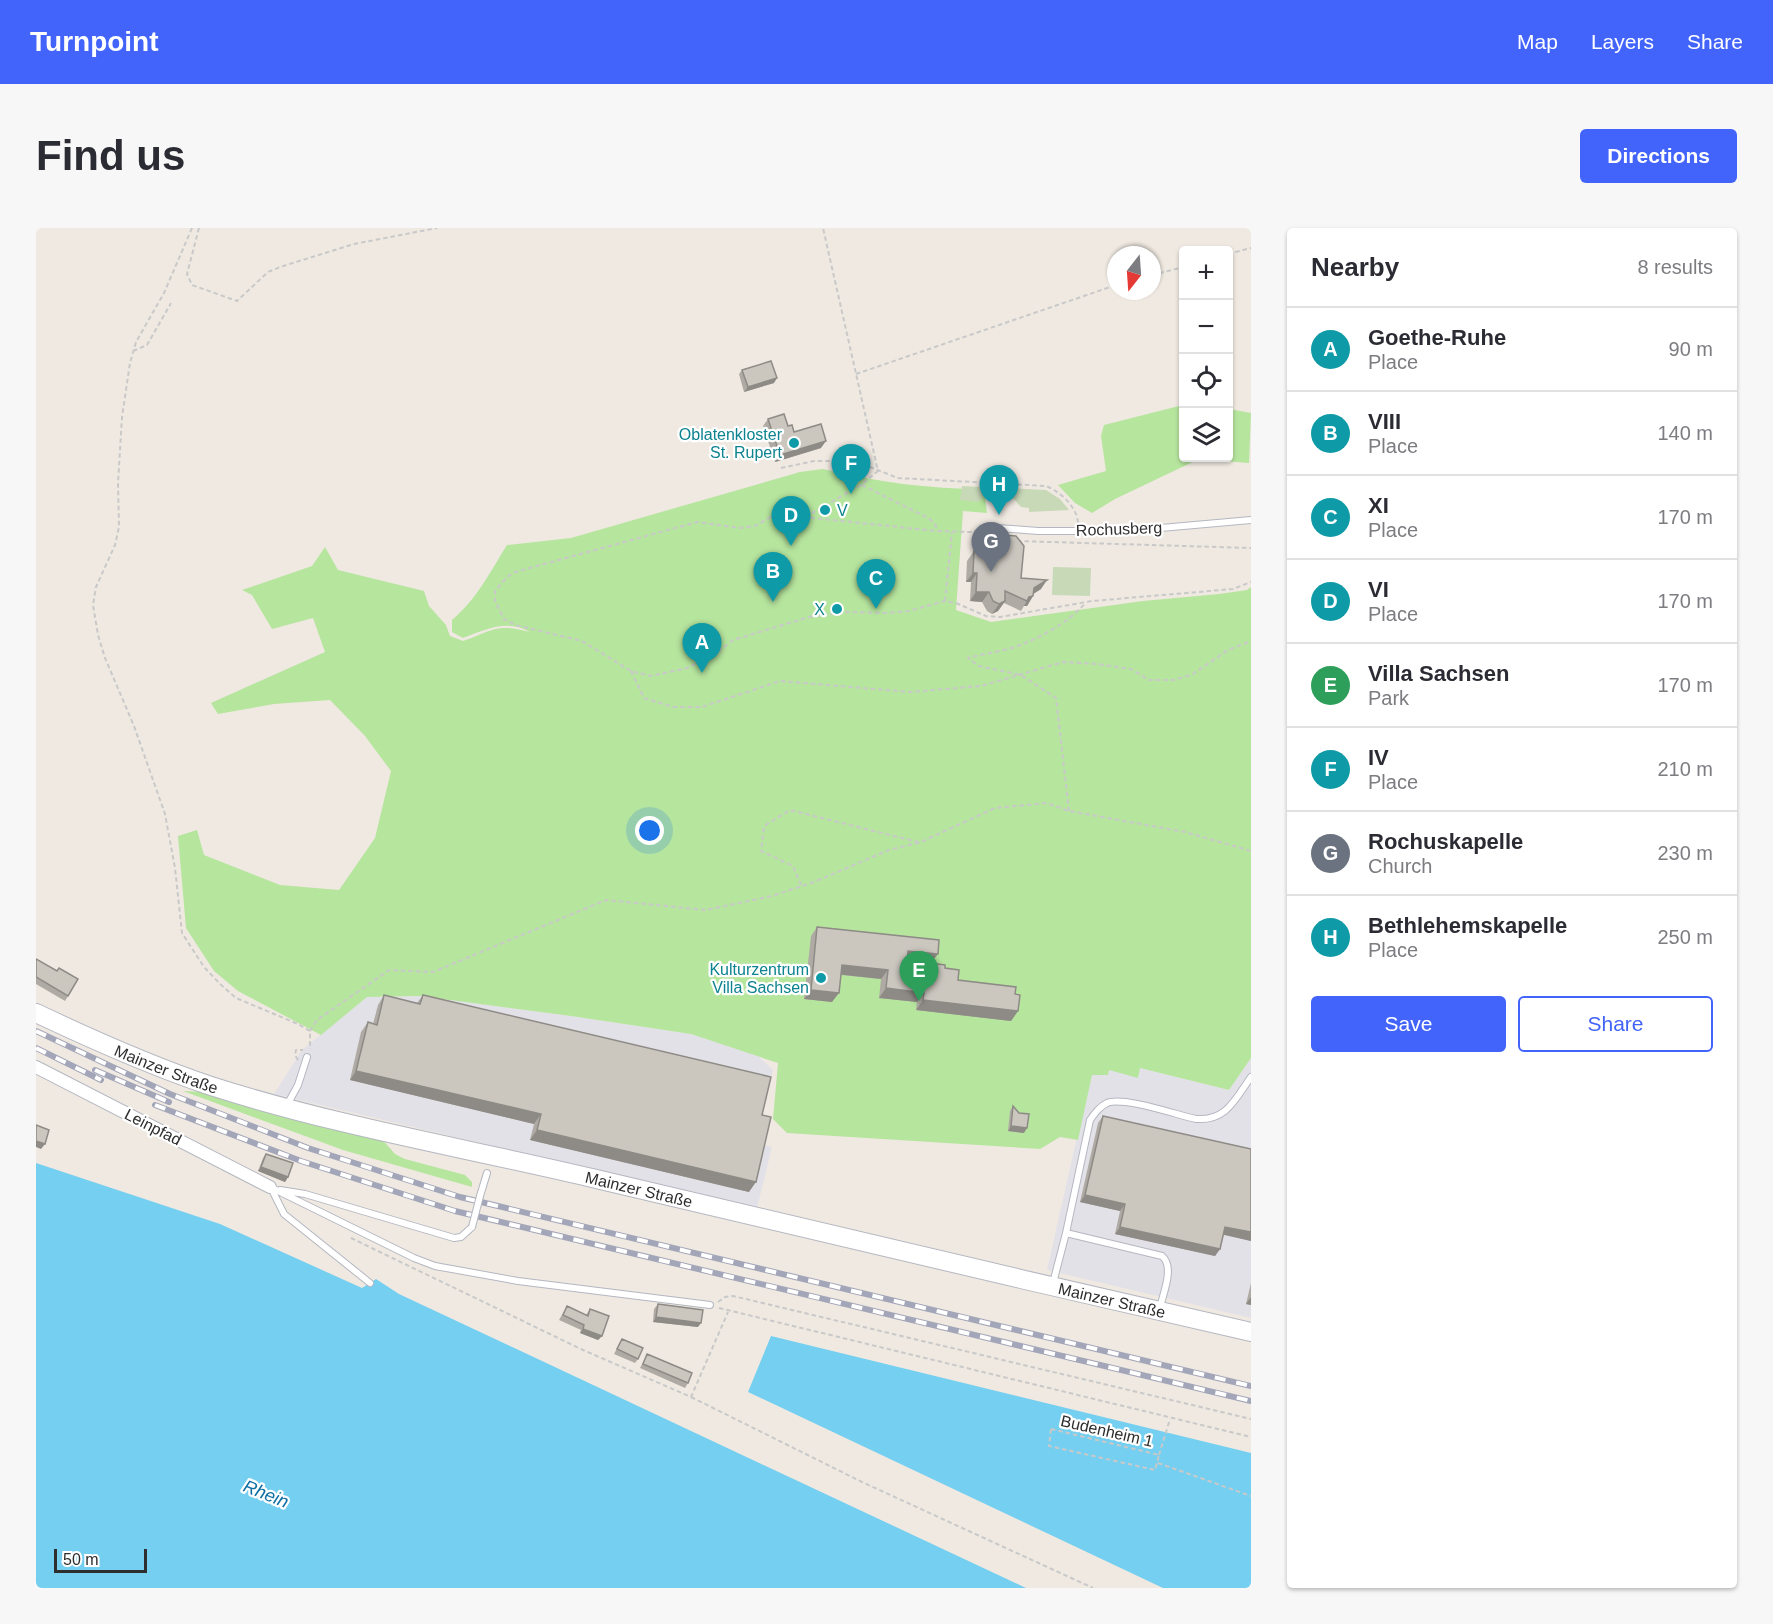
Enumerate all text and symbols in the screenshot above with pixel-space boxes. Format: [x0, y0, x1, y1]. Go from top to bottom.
text: Turnpoint [30, 26, 159, 57]
text: Map [1517, 30, 1558, 53]
text: Layers [1591, 30, 1654, 53]
text: Share [1687, 30, 1743, 53]
button: Directions [1580, 129, 1737, 183]
text: Find us [36, 132, 185, 179]
north arrow [1107, 246, 1161, 300]
map controls [1179, 246, 1233, 462]
button: + [1179, 246, 1233, 300]
text: Nearby [1311, 252, 1399, 282]
text: 8 results [1637, 256, 1713, 278]
button: − [1179, 300, 1233, 354]
text: Goethe-Ruhe [1368, 325, 1506, 350]
text: A [1323, 338, 1338, 360]
text: 90 m [1669, 338, 1713, 360]
text: Place [1368, 351, 1418, 373]
button: locate [1179, 354, 1233, 408]
button: layers [1179, 408, 1233, 462]
text: VIII [1368, 409, 1401, 434]
text: B [1323, 422, 1338, 444]
text: 140 m [1657, 422, 1713, 444]
place label: Oblatenkloster St. Rupert [679, 426, 783, 461]
text: Place [1368, 435, 1418, 457]
marker: Oblatenkloster St. Rupert [787, 436, 801, 450]
pin: F [832, 444, 870, 494]
pin: H [980, 466, 1018, 515]
text: XI [1368, 493, 1389, 518]
pin: D [772, 496, 810, 546]
place label: V [837, 502, 848, 519]
marker: V [818, 503, 832, 517]
text: C [1323, 506, 1338, 528]
text: 170 m [1657, 506, 1713, 528]
street label: Rochusberg [1076, 519, 1162, 539]
text: Place [1368, 519, 1418, 541]
pin: G [972, 522, 1010, 572]
pin: B [754, 552, 792, 602]
pin: C [856, 560, 896, 609]
text: VI [1368, 577, 1389, 602]
text: D [1323, 590, 1338, 612]
text: 170 m [1657, 590, 1713, 612]
place label: X [814, 601, 825, 618]
marker: X [830, 602, 844, 616]
text: Place [1368, 603, 1418, 625]
pin: A [682, 624, 722, 673]
text: Villa Sachsen [1368, 661, 1509, 686]
text: E [1324, 674, 1337, 696]
text: 170 m [1657, 674, 1713, 696]
text: Park [1368, 687, 1409, 709]
text: IV [1368, 745, 1389, 770]
text: F [1324, 758, 1337, 780]
text: 210 m [1657, 758, 1713, 780]
text: Place [1368, 771, 1418, 793]
your location [635, 816, 664, 845]
text: Rochuskapelle [1368, 829, 1523, 854]
text: G [1323, 842, 1338, 864]
text: 230 m [1657, 842, 1713, 864]
text: Church [1368, 855, 1432, 877]
text: Bethlehemskapelle [1368, 913, 1567, 938]
text: H [1323, 926, 1338, 948]
text: 250 m [1657, 926, 1713, 948]
text: Place [1368, 939, 1418, 961]
pin: E [900, 952, 938, 1001]
place label: Kulturzentrum Villa Sachsen [709, 961, 809, 996]
marker: Kulturzentrum Villa Sachsen [814, 971, 828, 985]
button: Save [1311, 996, 1506, 1052]
button: Share [1518, 996, 1713, 1052]
street label: Mainzer Straße [112, 1041, 220, 1096]
street label: Leinpfad [122, 1105, 184, 1149]
street label: Mainzer Straße [584, 1168, 694, 1210]
street label: Mainzer Straße [1057, 1280, 1167, 1321]
street label: Budenheim 1 [1059, 1412, 1155, 1450]
water label: Rhein [240, 1476, 292, 1512]
scale bar [54, 1546, 147, 1574]
text: 50 m [63, 1551, 99, 1568]

